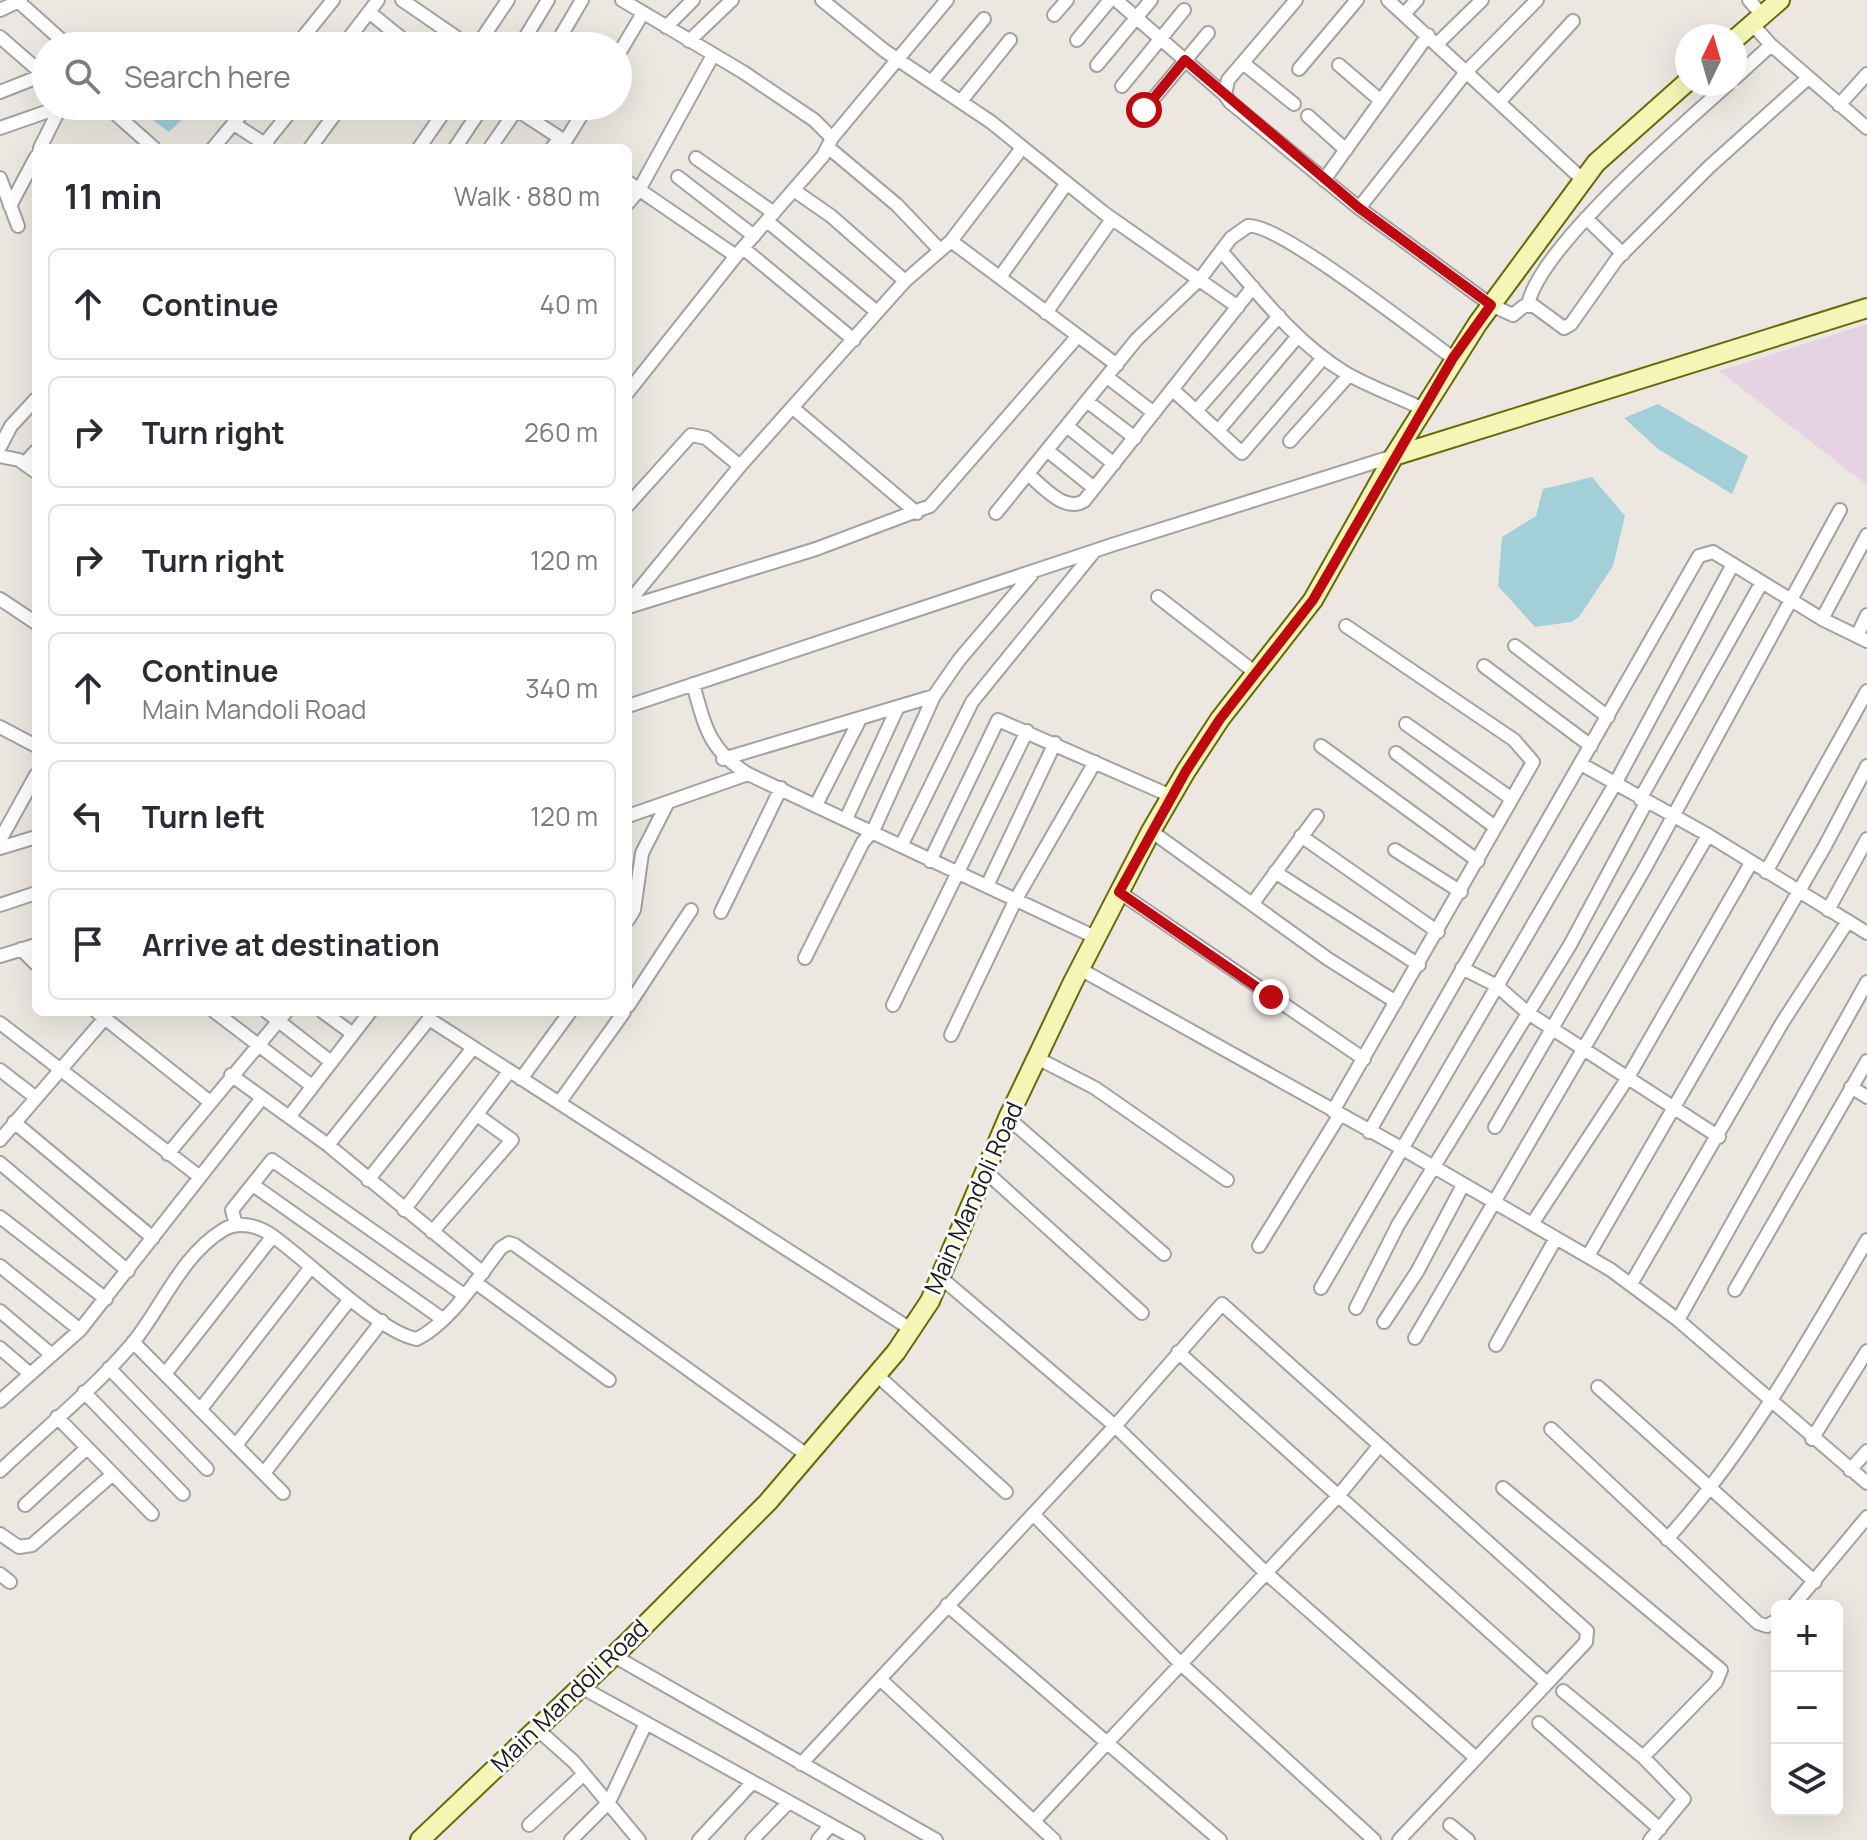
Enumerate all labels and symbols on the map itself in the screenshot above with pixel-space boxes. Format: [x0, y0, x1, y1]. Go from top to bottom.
north arrow [1675, 24, 1747, 96]
route start [1126, 92, 1162, 128]
route end [1253, 979, 1289, 1015]
street label: Main Mandoli Road [915, 1096, 1030, 1299]
street label: Main Mandoli Road [483, 1611, 655, 1779]

